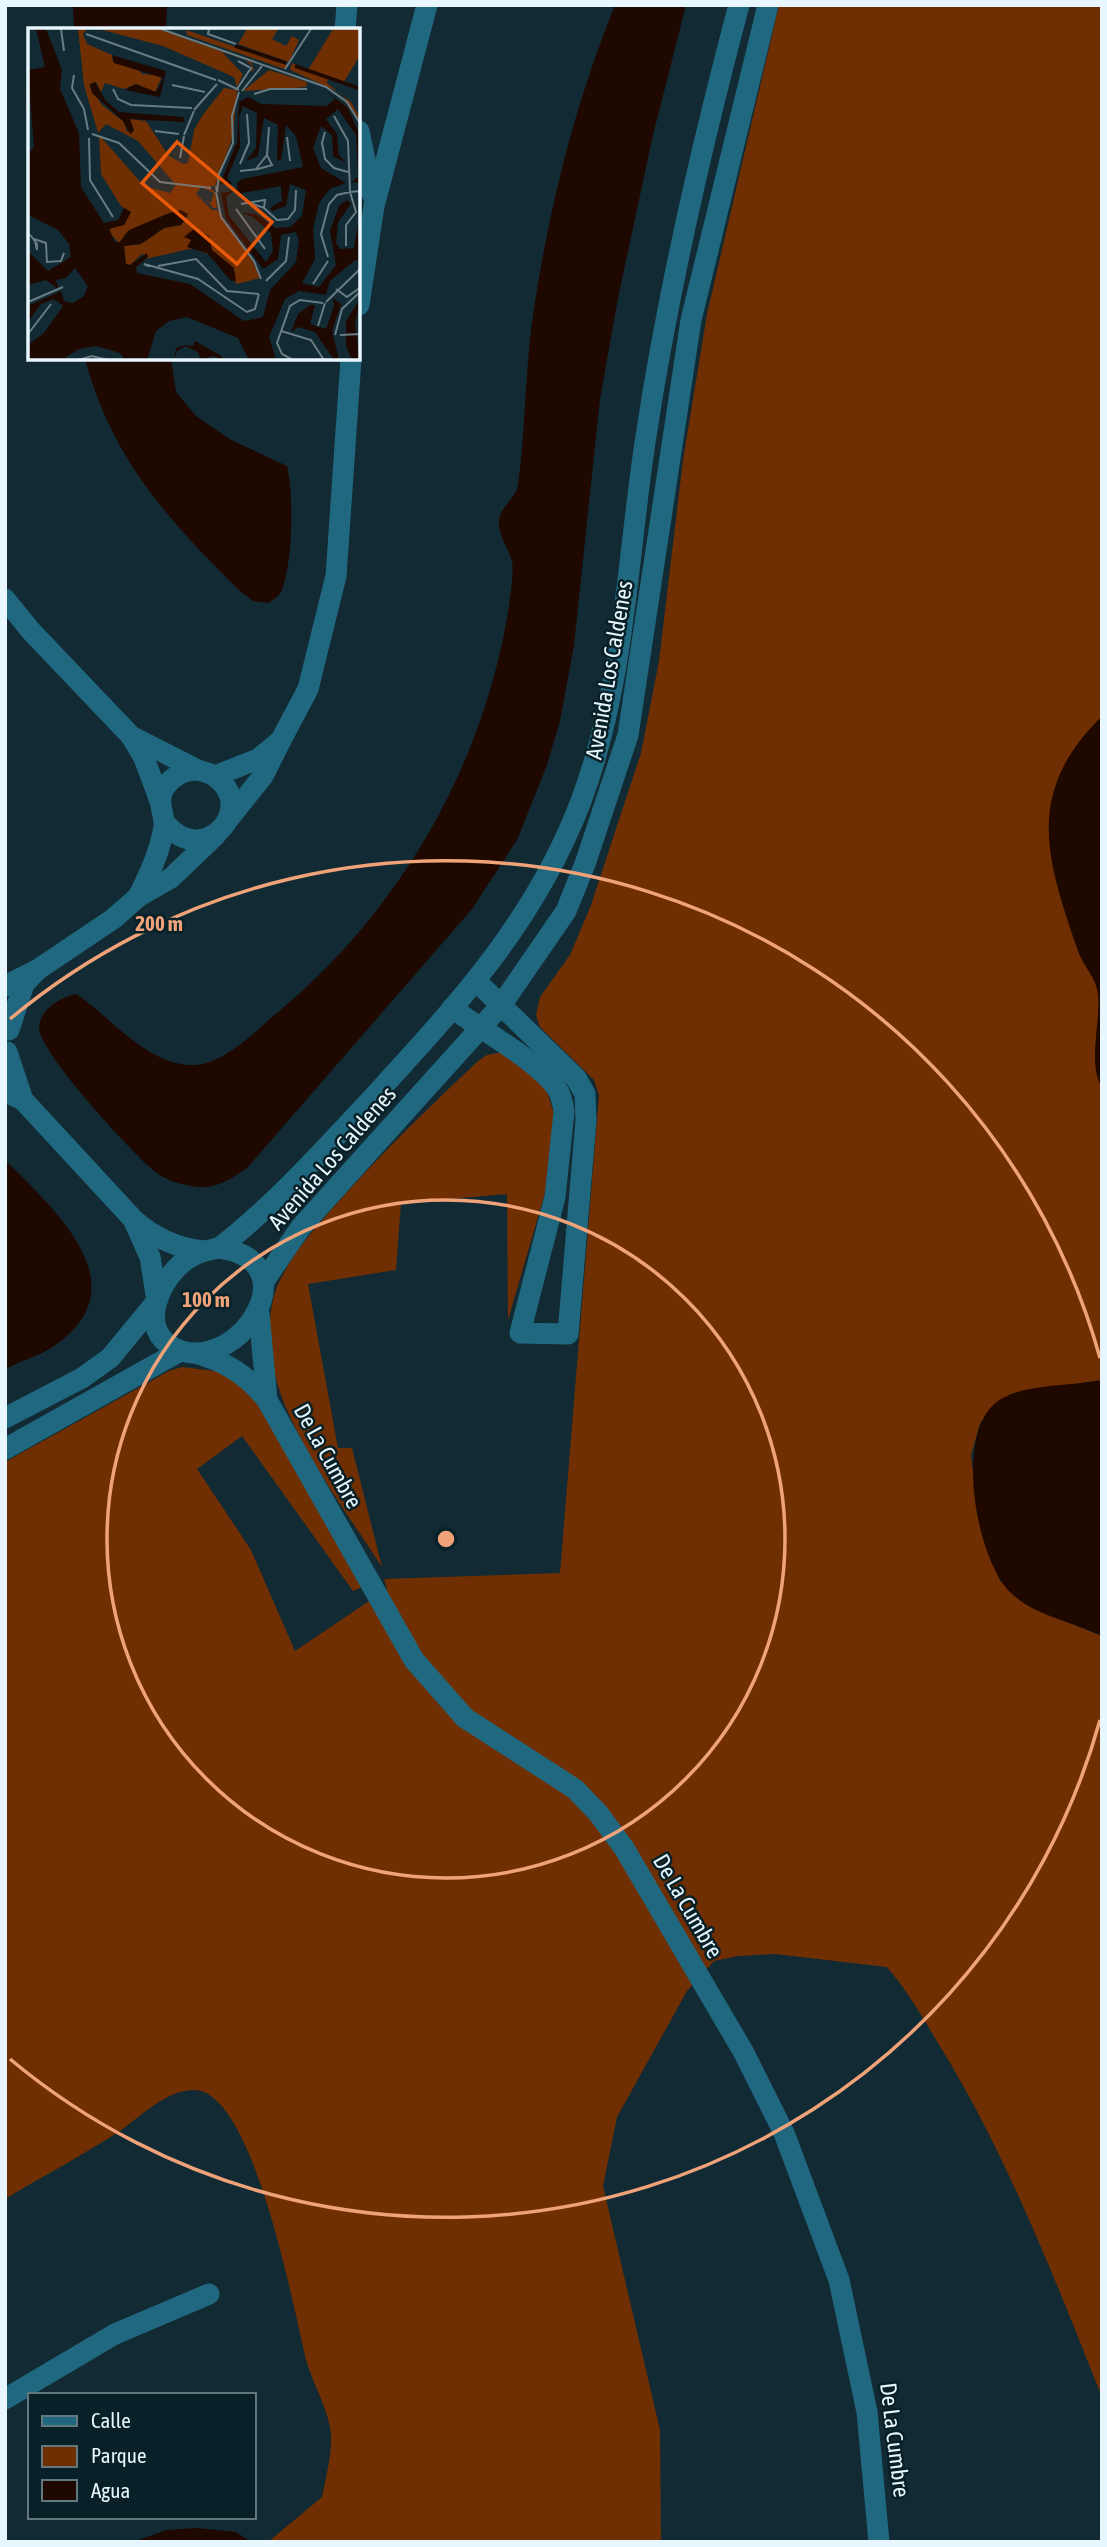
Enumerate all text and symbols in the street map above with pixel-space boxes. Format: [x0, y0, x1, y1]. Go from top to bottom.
inset map [28, 28, 360, 360]
street label: Avenida Los Caldenes [580, 579, 638, 761]
text: 200 m [135, 911, 183, 935]
street label: Avenida Los Caldenes [263, 1081, 401, 1235]
text: 100 m [182, 1287, 230, 1311]
street label: De La Cumbre [289, 1399, 367, 1513]
centre of rings [434, 1527, 458, 1551]
street label: De La Cumbre [648, 1850, 728, 1962]
street label: De La Cumbre [875, 2381, 915, 2499]
legend [28, 2393, 256, 2519]
text: Calle [91, 2408, 131, 2432]
text: Parque [91, 2443, 146, 2467]
text: Agua [91, 2478, 130, 2502]

